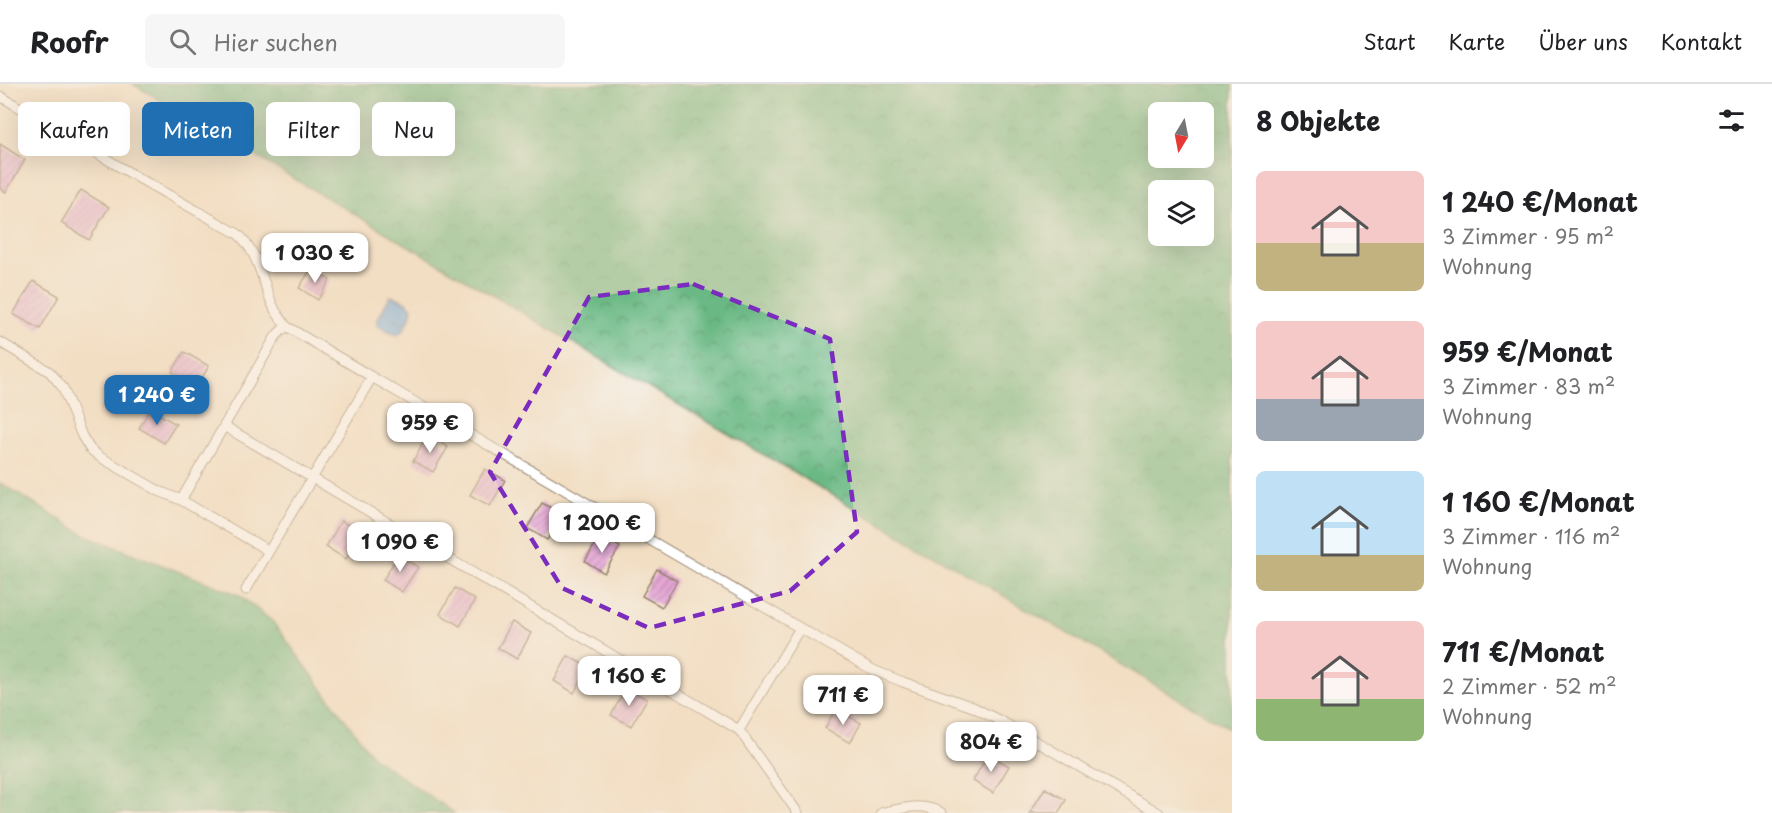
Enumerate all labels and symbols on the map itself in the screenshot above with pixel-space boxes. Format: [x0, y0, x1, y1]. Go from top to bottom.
north arrow [1148, 102, 1214, 168]
pin: 1 030 € [260, 233, 370, 284]
pin: 1 240 € [102, 375, 212, 426]
pin: 959 € [388, 403, 472, 454]
pin: 1 200 € [547, 503, 657, 554]
pin: 1 090 € [345, 522, 455, 573]
pin: 1 160 € [574, 656, 684, 707]
pin: 711 € [801, 675, 885, 726]
pin: 804 € [949, 722, 1033, 773]

